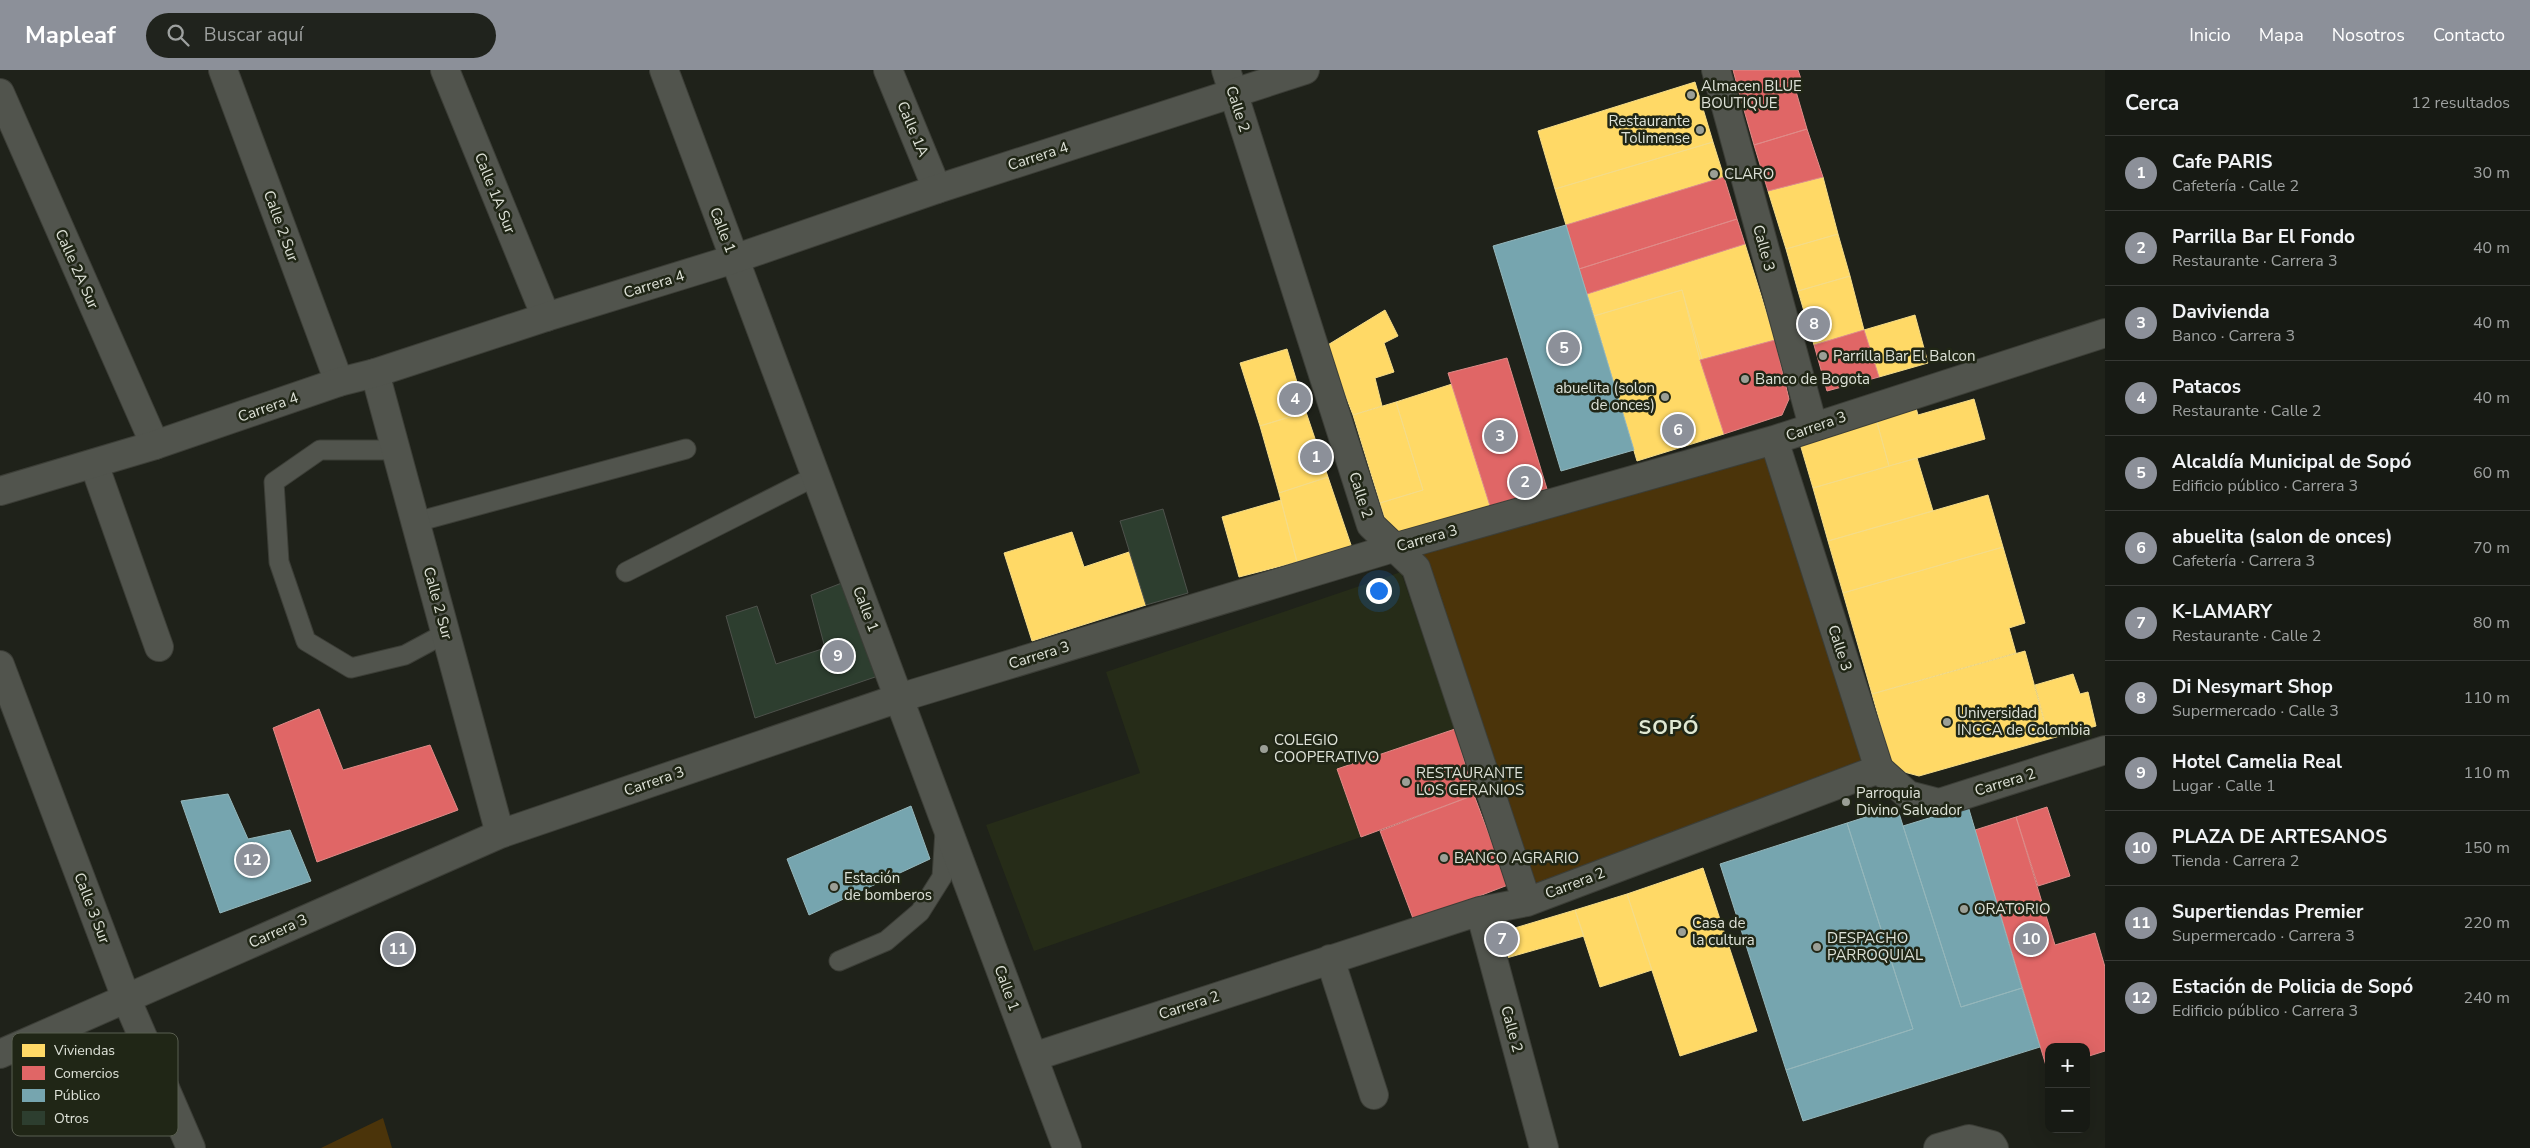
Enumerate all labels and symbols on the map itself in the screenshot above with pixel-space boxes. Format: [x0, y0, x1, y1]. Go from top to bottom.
place label: Almacen BLUE BOUTIQUE [1701, 76, 1802, 113]
street label: Calle 2 [1221, 83, 1255, 135]
marker: Almacen BLUE BOUTIQUE [1685, 89, 1697, 101]
street label: Calle 1A [892, 98, 934, 160]
place label: Restaurante Tolimense [1608, 111, 1690, 148]
marker: Restaurante Tolimense [1694, 124, 1706, 136]
street label: Carrera 4 [1005, 137, 1071, 175]
street label: Calle 1A Sur [470, 150, 520, 237]
place label: CLARO [1724, 164, 1774, 184]
marker: CLARO [1708, 168, 1720, 180]
street label: Calle 2 Sur [259, 188, 303, 265]
street label: Calle 1 [705, 204, 741, 256]
street label: Calle 3 [1748, 222, 1780, 274]
street label: Calle 2A Sur [51, 226, 104, 313]
street label: Carrera 4 [621, 265, 687, 303]
pin: 8 [1798, 305, 1830, 343]
pin: 5 [1548, 329, 1580, 367]
place label: Parrilla Bar El Balcon [1833, 346, 1975, 366]
marker: Parrilla Bar El Balcon [1817, 350, 1829, 362]
place label: Banco de Bogota [1755, 369, 1870, 389]
marker: Banco de Bogota [1739, 373, 1751, 385]
place label: abuelita (solon de onces) [1555, 378, 1655, 415]
pin: 4 [1279, 380, 1311, 418]
street label: Carrera 4 [235, 387, 301, 427]
marker: abuelita (solon de onces) [1659, 391, 1671, 403]
street label: Carrera 3 [1783, 406, 1849, 446]
pin: 6 [1662, 411, 1694, 449]
pin: 3 [1484, 417, 1516, 455]
pin: 1 [1300, 438, 1332, 476]
pin: 2 [1509, 463, 1541, 501]
street label: Calle 2 [1344, 469, 1378, 521]
street label: Carrera 3 [1394, 520, 1460, 556]
street label: Calle 2 Sur [419, 565, 457, 642]
your location [1366, 578, 1392, 604]
street label: Calle 1 [848, 583, 884, 635]
street label: Calle 3 [1823, 622, 1857, 674]
street label: Carrera 3 [1006, 636, 1072, 674]
pin: 9 [822, 637, 854, 675]
place label: Universidad INCCA de Colombia [1957, 703, 2091, 740]
district label: SOPÓ [1639, 714, 1699, 741]
marker: Universidad INCCA de Colombia [1941, 716, 1953, 728]
place label: COLEGIO COOPERATIVO [1274, 730, 1379, 767]
marker: COLEGIO COOPERATIVO [1258, 743, 1270, 755]
street label: Carrera 3 [621, 761, 687, 801]
place label: RESTAURANTE LOS GERANIOS [1416, 763, 1524, 800]
street label: Carrera 2 [1972, 763, 2038, 801]
marker: RESTAURANTE LOS GERANIOS [1400, 776, 1412, 788]
place label: Parroquia Divino Salvador [1856, 783, 1963, 820]
marker: Parroquia Divino Salvador [1840, 796, 1852, 808]
pin: 12 [236, 841, 268, 879]
place label: BANCO AGRARIO [1454, 848, 1579, 868]
marker: BANCO AGRARIO [1438, 852, 1450, 864]
street label: Carrera 2 [1542, 862, 1608, 904]
place label: Estación de bomberos [844, 868, 932, 905]
street label: Calle 3 Sur [69, 870, 115, 947]
marker: Estación de bomberos [828, 881, 840, 893]
place label: ORATORIO [1974, 899, 2050, 919]
marker: ORATORIO [1958, 903, 1970, 915]
street label: Carrera 3 [245, 909, 311, 953]
place label: Casa de la cultura [1692, 913, 1755, 950]
pin: 7 [1486, 920, 1518, 958]
pin: 10 [2015, 920, 2047, 958]
marker: Casa de la cultura [1676, 926, 1688, 938]
place label: DESPACHO PARROQUIAL [1827, 928, 1923, 965]
pin: 11 [382, 930, 414, 968]
marker: DESPACHO PARROQUIAL [1811, 941, 1823, 953]
street label: Calle 1 [989, 962, 1025, 1014]
street label: Carrera 2 [1156, 986, 1222, 1024]
street label: Calle 2 [1496, 1003, 1528, 1055]
legend [12, 1033, 178, 1136]
text: Viviendas [53, 1041, 115, 1060]
text: Comercios [54, 1064, 120, 1083]
text: Público [54, 1086, 101, 1105]
text: Otros [54, 1109, 89, 1128]

